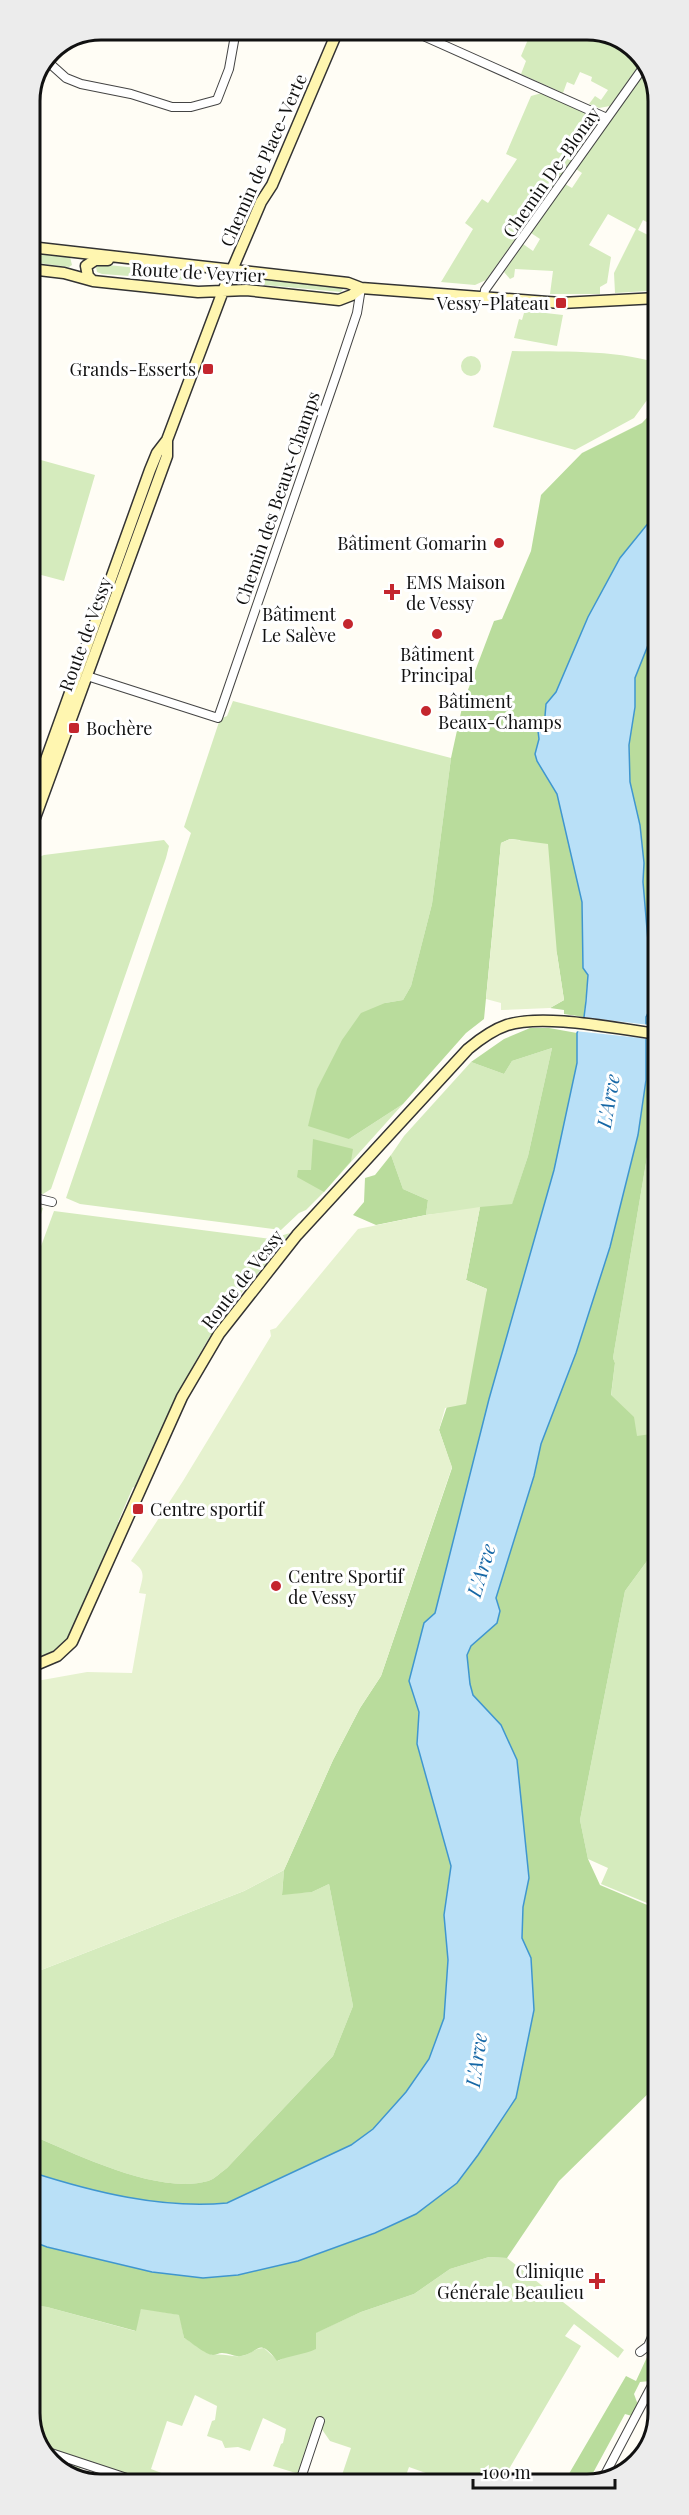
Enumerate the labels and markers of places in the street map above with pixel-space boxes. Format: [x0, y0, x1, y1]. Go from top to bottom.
place label: Vessy-Plateau [435, 291, 550, 315]
marker: Vessy-Plateau [554, 296, 568, 310]
place label: Grands-Esserts [70, 357, 196, 381]
marker: Grands-Esserts [201, 362, 215, 376]
place label: Bâtiment Gomarin [337, 531, 487, 555]
marker: Bâtiment Gomarin [492, 536, 506, 550]
place label: EMS Maison de Vessy [406, 570, 506, 615]
marker: EMS Maison de Vessy [383, 583, 401, 601]
place label: Bâtiment Le Salève [261, 602, 337, 647]
marker: Bâtiment Le Salève [341, 617, 355, 631]
marker: Bâtiment Principal [430, 627, 444, 641]
place label: Bâtiment Principal [400, 642, 475, 687]
place label: Bâtiment Beaux-Champs [438, 689, 562, 734]
marker: Bâtiment Beaux-Champs [419, 704, 433, 718]
place label: Bochère [86, 716, 152, 740]
marker: Bochère [67, 721, 81, 735]
place label: Centre sportif [150, 1497, 266, 1521]
marker: Centre sportif [131, 1502, 145, 1516]
place label: Centre Sportif de Vessy [288, 1564, 406, 1609]
marker: Centre Sportif de Vessy [269, 1579, 283, 1593]
place label: Clinique Générale Beaulieu [437, 2259, 585, 2304]
marker: Clinique Générale Beaulieu [588, 2272, 606, 2290]

